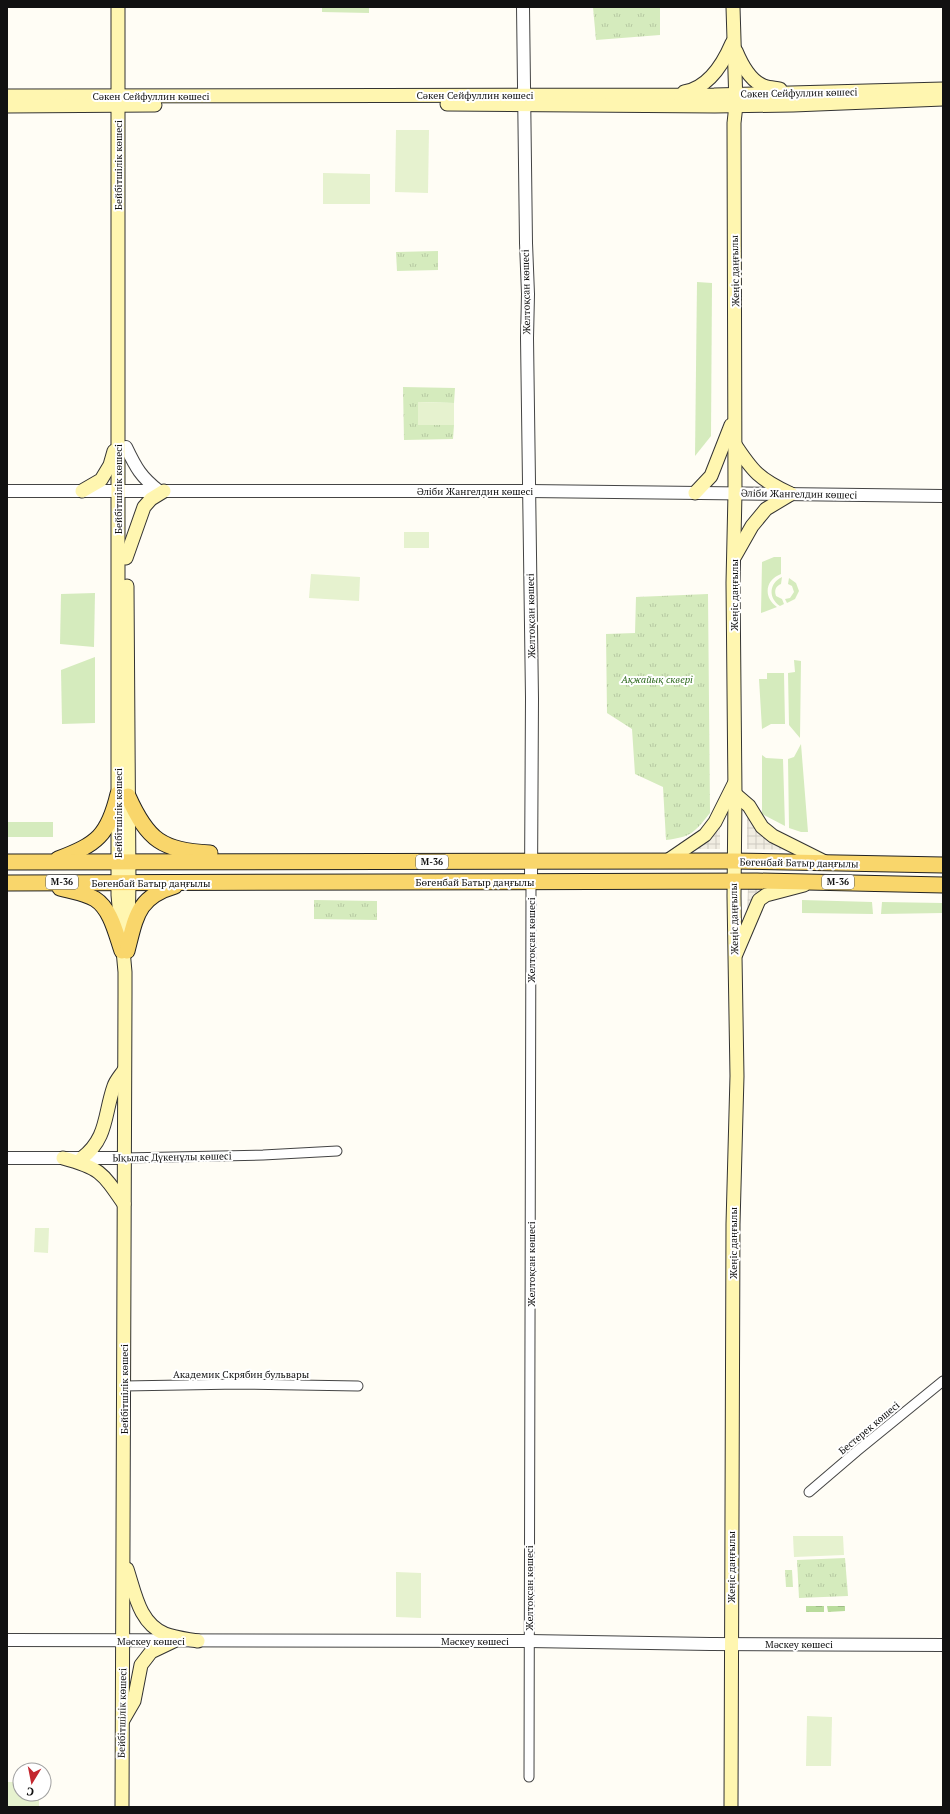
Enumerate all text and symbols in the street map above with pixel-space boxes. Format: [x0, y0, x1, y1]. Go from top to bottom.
street label: Сәкен Сейфуллин көшесі [740, 85, 858, 101]
street label: Сәкен Сейфуллин көшесі [416, 89, 534, 102]
street label: Сәкен Сейфуллин көшесі [92, 90, 210, 103]
street label: Бейбітшілік көшесі [112, 120, 125, 210]
street label: Жеңіс даңғылы [728, 234, 742, 307]
street label: Желтоқсан көшесі [519, 249, 533, 335]
street label: Бейбітшілік көшесі [112, 444, 125, 534]
street label: Әліби Жангелдин көшесі [417, 485, 533, 498]
street label: Әліби Жангелдин көшесі [741, 486, 857, 502]
street label: Жеңіс даңғылы [728, 559, 741, 631]
street label: Желтоқсан көшесі [524, 573, 538, 659]
park label: Ақжайық сквері [620, 673, 693, 686]
street label: Бейбітшілік көшесі [112, 768, 125, 858]
road number: M-36 [416, 855, 448, 869]
street label: Бөгенбай Батыр даңғылы [739, 855, 859, 871]
road number: M-36 [46, 875, 78, 889]
road number: M-36 [822, 875, 854, 889]
street label: Бөгенбай Батыр даңғылы [416, 876, 535, 889]
street label: Бөгенбай Батыр даңғылы [92, 877, 211, 890]
street label: Жеңіс даңғылы [727, 882, 741, 955]
street label: Желтоқсан көшесі [525, 897, 538, 983]
street label: Ықылас Дүкенұлы көшесі [112, 1149, 232, 1165]
street label: Жеңіс даңғылы [727, 1207, 740, 1279]
street label: Желтоқсан көшесі [525, 1221, 538, 1307]
street label: Бейбітшілік көшесі [118, 1344, 131, 1434]
street label: Академик Скрябин бульвары [173, 1368, 310, 1381]
street label: Бестерек көшесі [836, 1399, 902, 1457]
street label: Жеңіс даңғылы [725, 1531, 738, 1603]
street label: Желтоқсан көшесі [523, 1545, 536, 1631]
street label: Мәскеу көшесі [117, 1635, 185, 1648]
street label: Мәскеу көшесі [441, 1635, 509, 1648]
street label: Мәскеу көшесі [765, 1638, 833, 1651]
street label: Бейбітшілік көшесі [115, 1668, 129, 1758]
north arrow [12, 1762, 52, 1802]
text: С [26, 1784, 35, 1799]

